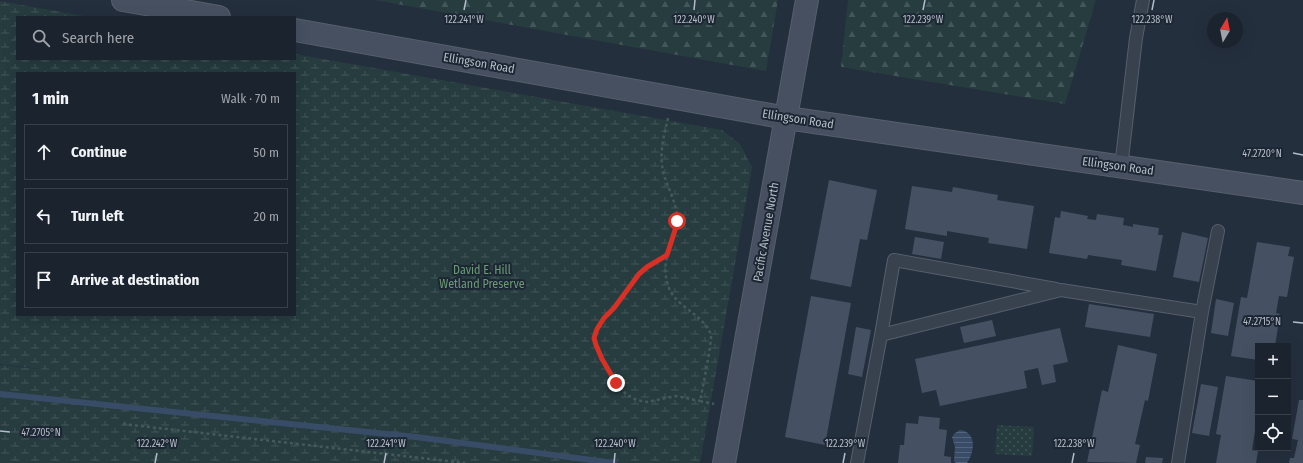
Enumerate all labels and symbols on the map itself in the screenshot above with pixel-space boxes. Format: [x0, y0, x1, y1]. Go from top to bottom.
north arrow [1207, 12, 1243, 48]
text: 122.241°W [444, 14, 484, 26]
text: 122.240°W [673, 14, 715, 26]
text: 122.239°W [903, 14, 944, 26]
text: 122.238°W [1132, 14, 1173, 26]
street label: Ellingson Road [442, 50, 516, 76]
street label: Ellingson Road [761, 106, 835, 132]
text: 47.2720°N [1242, 148, 1282, 160]
street label: Ellingson Road [1081, 154, 1155, 178]
street label: Pacific Avenue North [750, 181, 782, 283]
route start [668, 212, 686, 230]
park label: David E. Hill Wetland Preserve [439, 263, 525, 291]
text: 47.2715°N [1243, 316, 1281, 328]
route end [607, 374, 625, 392]
text: 47.2705°N [21, 427, 61, 439]
text: 122.242°W [137, 438, 178, 450]
text: 122.241°W [366, 438, 406, 450]
text: 122.240°W [594, 438, 636, 450]
text: 122.239°W [825, 438, 866, 450]
text: 122.238°W [1054, 438, 1095, 450]

